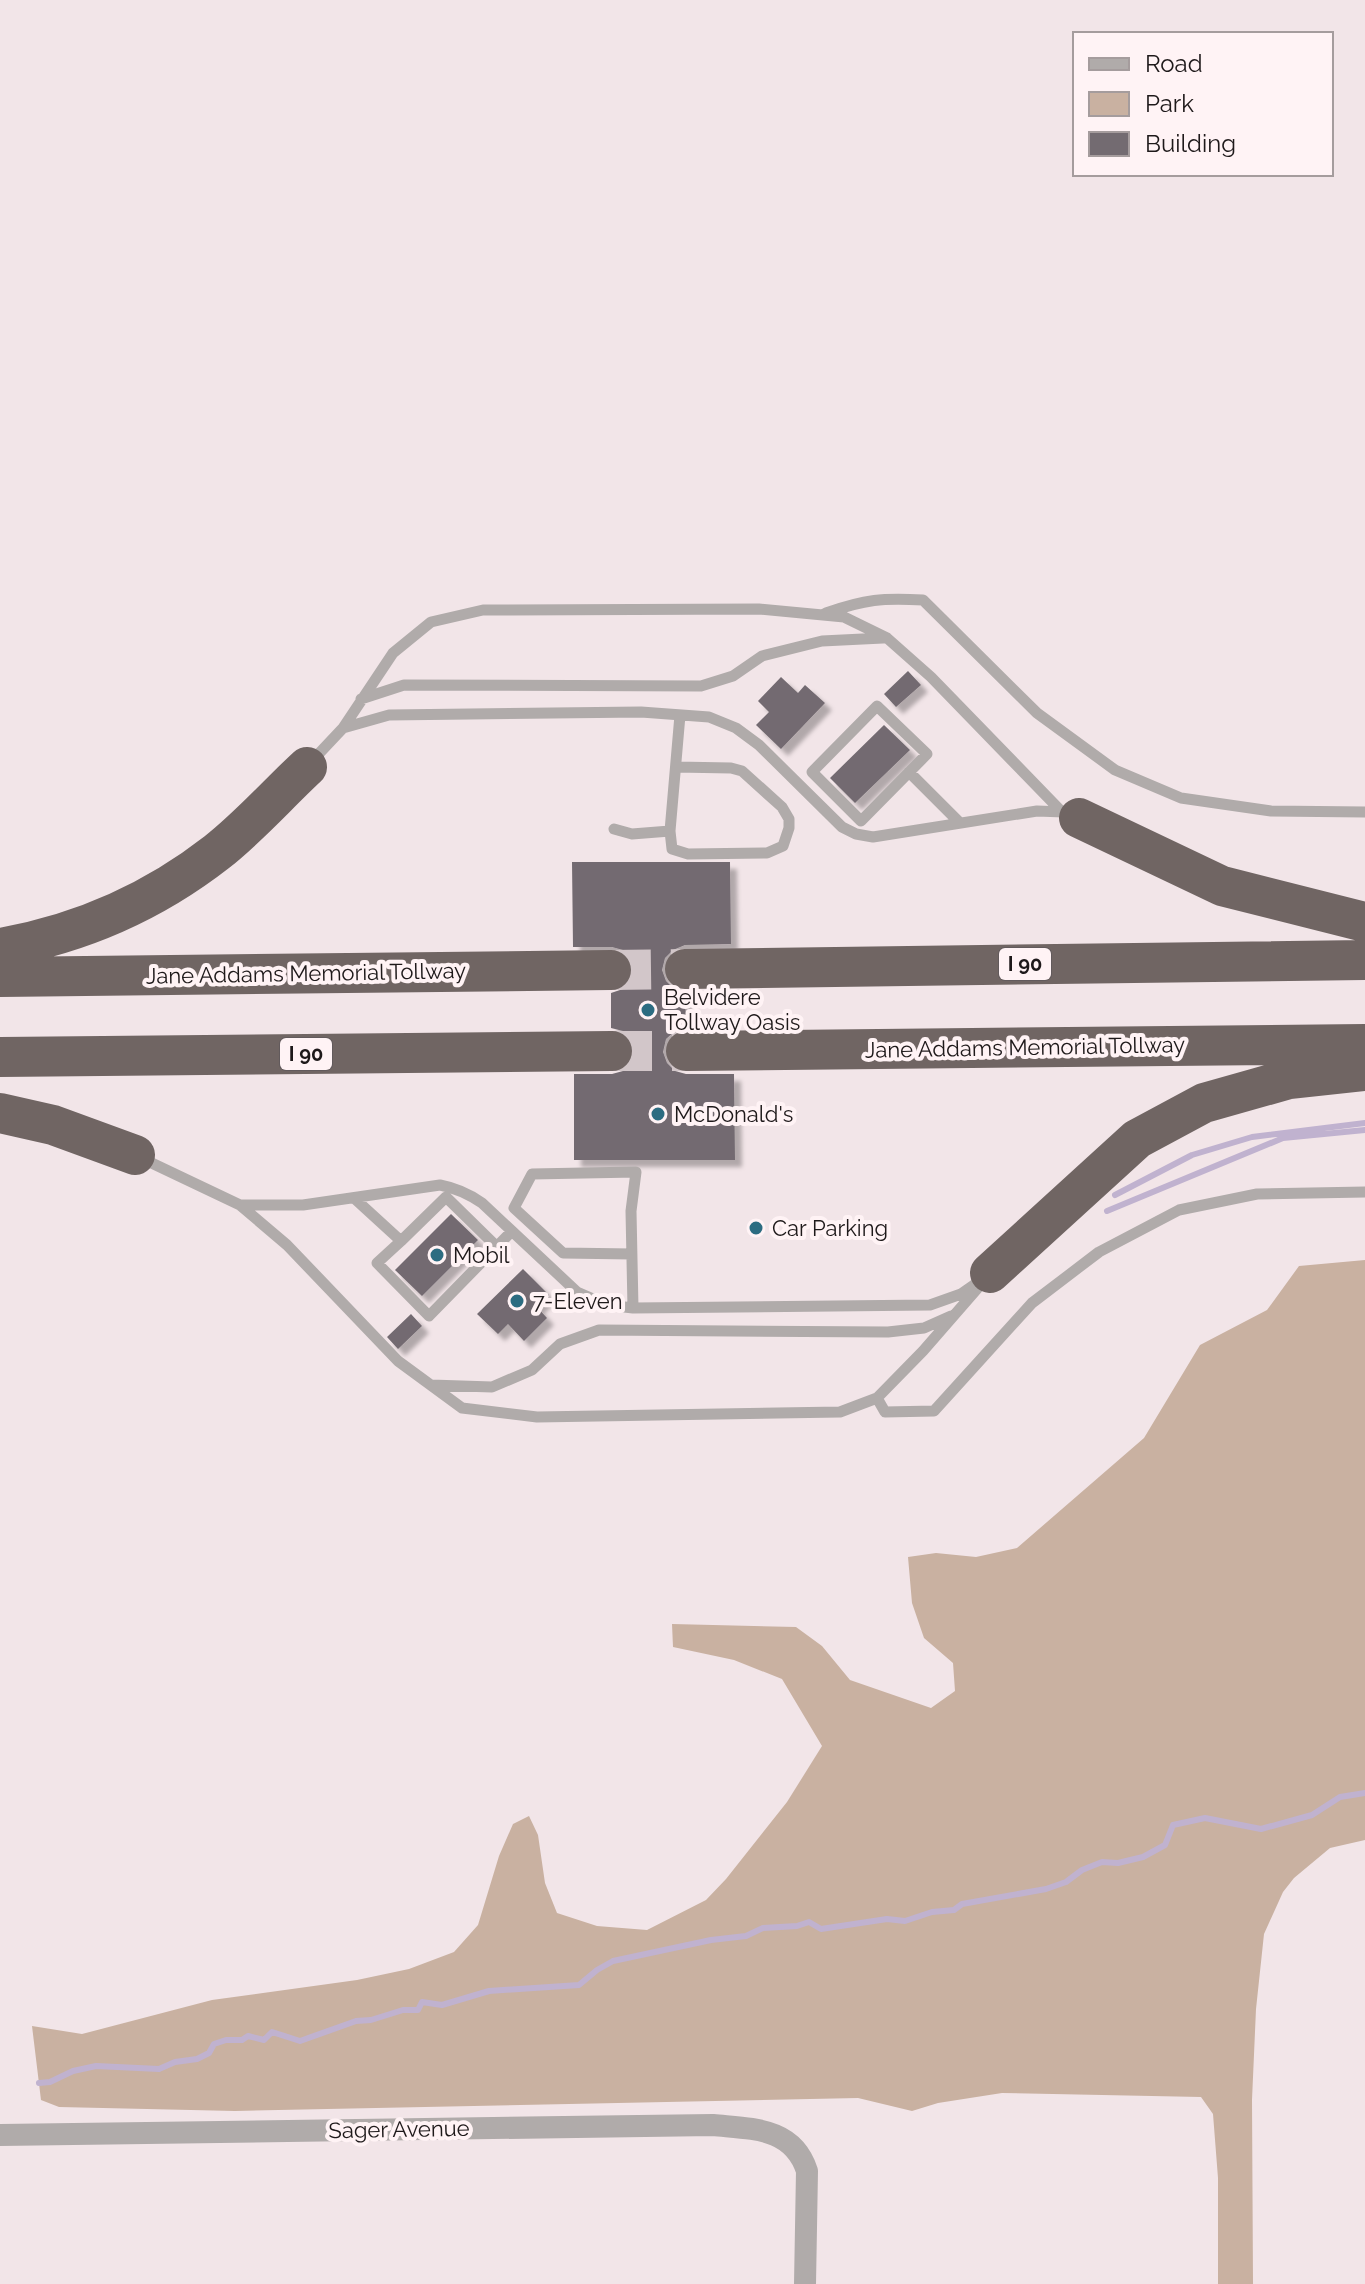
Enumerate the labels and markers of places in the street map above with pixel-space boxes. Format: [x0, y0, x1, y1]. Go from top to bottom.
place label: Belvidere Tollway Oasis [664, 984, 800, 1035]
marker: Belvidere Tollway Oasis [639, 1001, 657, 1019]
place label: McDonald's [674, 1101, 793, 1127]
marker: McDonald's [649, 1105, 667, 1123]
place label: Car Parking [772, 1215, 888, 1241]
marker: Car Parking [747, 1219, 765, 1237]
place label: Mobil [453, 1242, 510, 1268]
marker: Mobil [428, 1246, 446, 1264]
place label: 7-Eleven [533, 1288, 622, 1314]
marker: 7-Eleven [508, 1292, 526, 1310]

